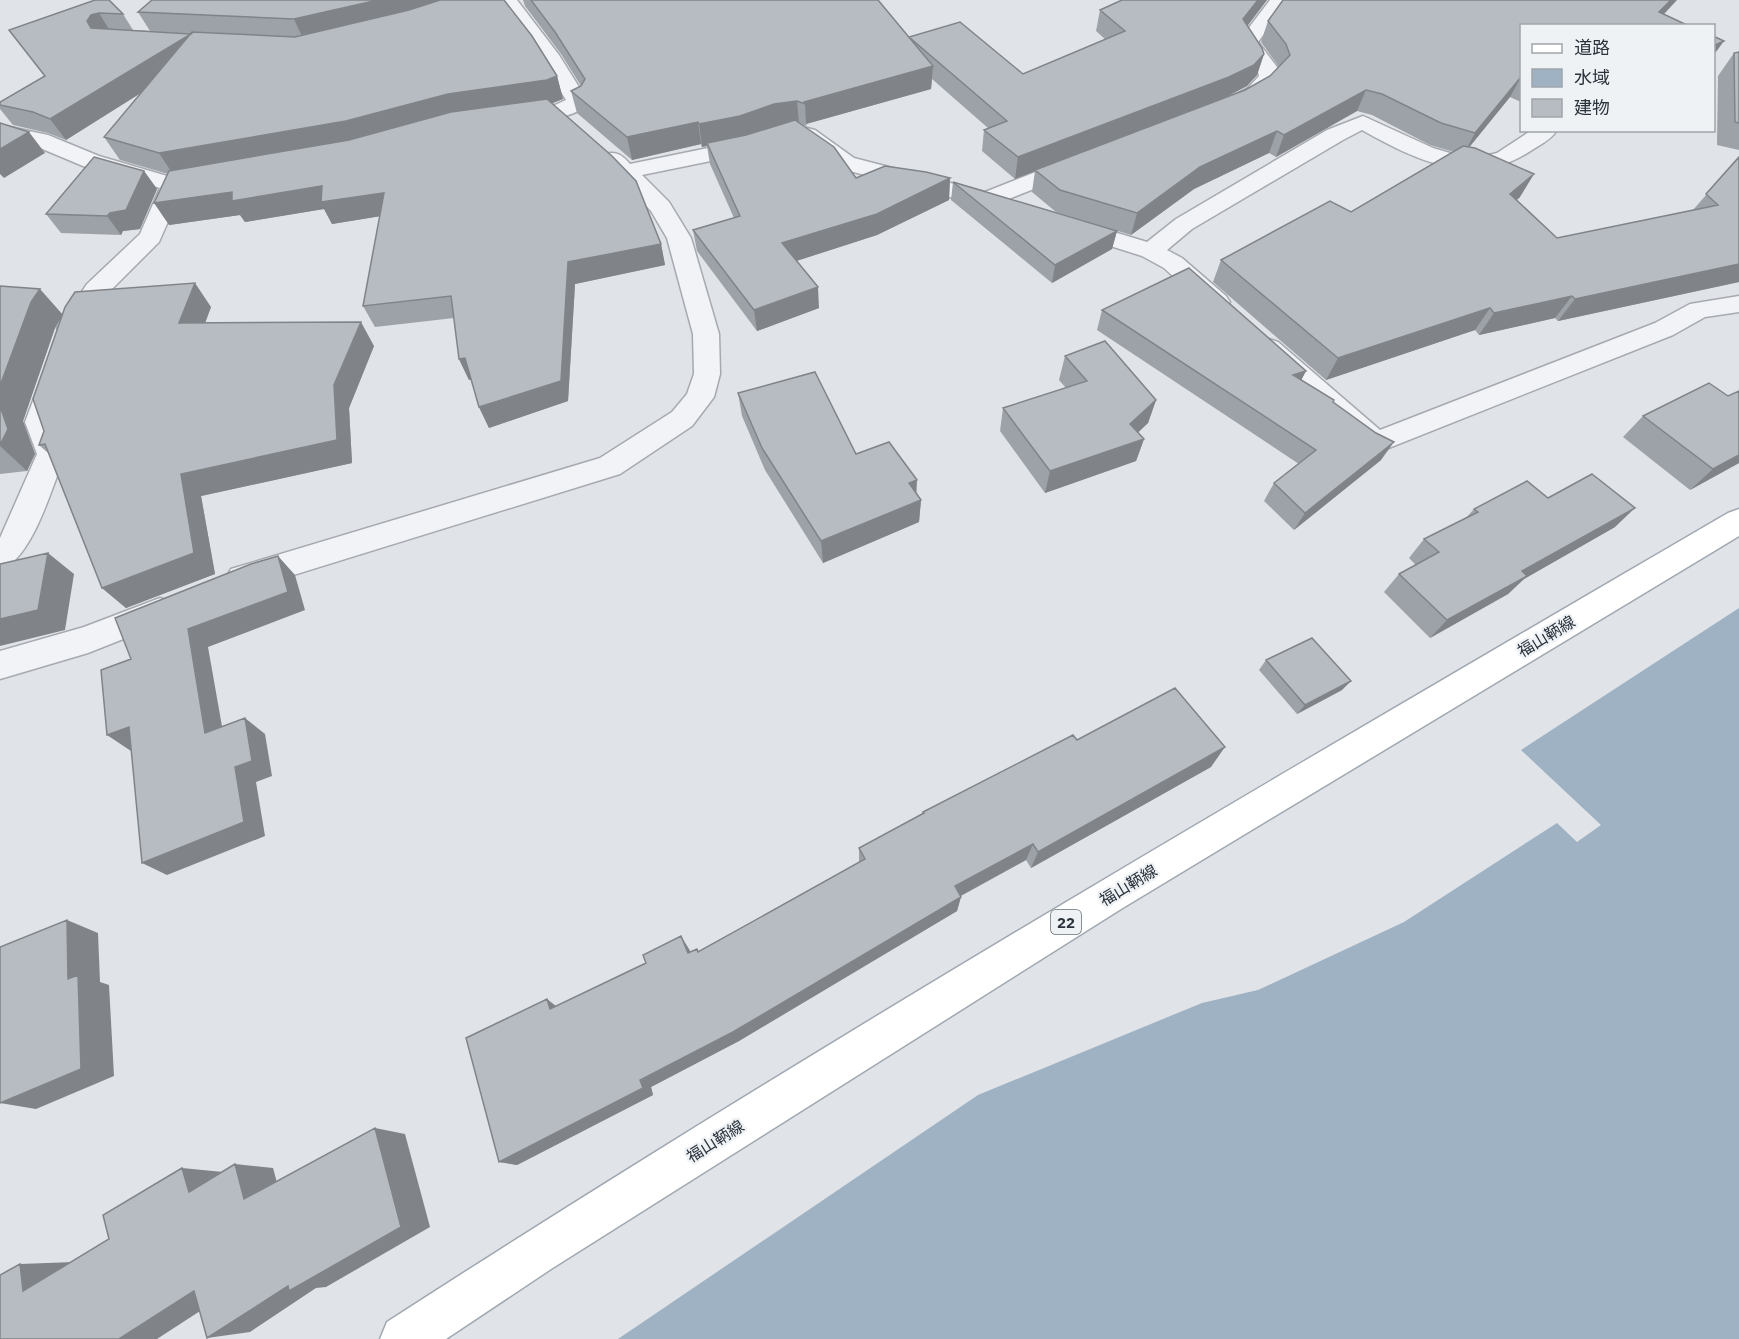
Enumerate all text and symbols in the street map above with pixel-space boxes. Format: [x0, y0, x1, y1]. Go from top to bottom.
legend [1520, 24, 1715, 132]
text: 道路 [1574, 36, 1610, 59]
text: 水域 [1574, 66, 1610, 89]
text: 建物 [1574, 96, 1610, 119]
street label: 福山鞆線 [1513, 611, 1579, 661]
street label: 福山鞆線 [1095, 860, 1161, 910]
road number: 22 [1051, 910, 1081, 934]
street label: 福山鞆線 [683, 1116, 747, 1166]

